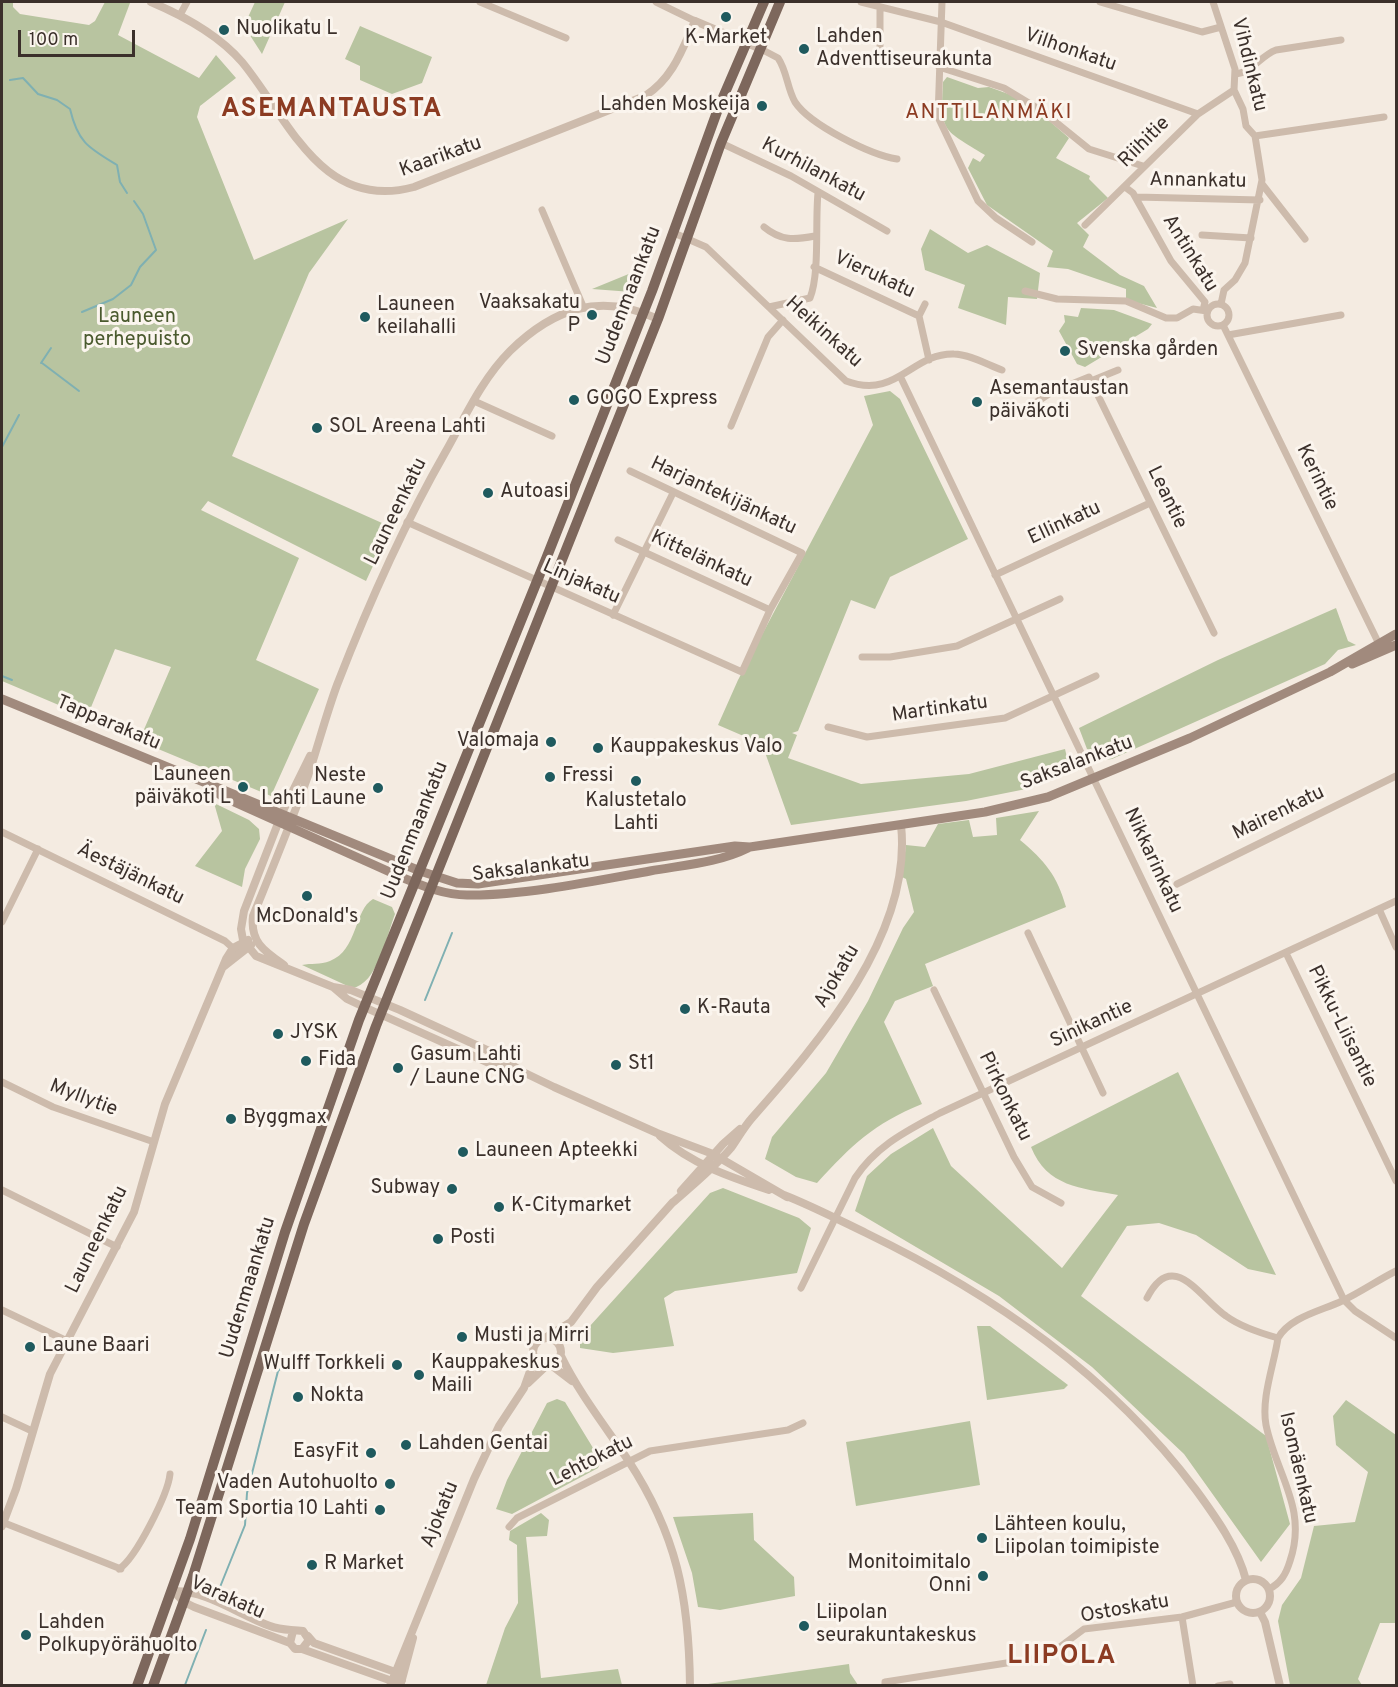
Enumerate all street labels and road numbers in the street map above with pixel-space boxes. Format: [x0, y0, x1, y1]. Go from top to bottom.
street label: Vihdinkatu [1225, 16, 1271, 114]
street label: Vilhonkatu [1021, 24, 1119, 78]
street label: Riihitie [1114, 112, 1176, 174]
street label: Kaarikatu [397, 132, 485, 184]
street label: Kurhilankatu [757, 134, 869, 208]
street label: Annankatu [1149, 169, 1247, 195]
street label: Antinkatu [1156, 211, 1222, 297]
street label: Uudenmaankatu [592, 223, 668, 369]
street label: Vierukatu [830, 247, 918, 305]
street label: Heikinkatu [779, 292, 867, 374]
street label: Kerintie [1290, 441, 1342, 515]
street label: Harjantekijänkatu [646, 453, 800, 541]
street label: Launeenkatu [361, 454, 433, 570]
street label: Leantie [1141, 463, 1191, 533]
street label: Ellinkatu [1025, 497, 1105, 551]
street label: Kittelänkatu [646, 526, 756, 594]
street label: Linjakatu [538, 555, 624, 611]
street label: Tapparakatu [52, 691, 164, 757]
street label: Martinkatu [891, 691, 989, 729]
street label: Saksalankatu [1017, 732, 1137, 796]
street label: Uudenmaankatu [377, 758, 455, 904]
street label: Mairenkatu [1229, 781, 1329, 847]
street label: Nikkarinkatu [1117, 805, 1187, 917]
street label: Äestäjänkatu [72, 839, 188, 911]
street label: Saksalankatu [471, 850, 591, 888]
street label: Ajokatu [810, 941, 866, 1013]
street label: Pikku-Liisantie [1301, 962, 1381, 1092]
street label: Sinikantie [1047, 995, 1137, 1055]
street label: Pirkonkatu [972, 1048, 1036, 1146]
street label: Myllytie [46, 1075, 120, 1123]
street label: Launeenkatu [62, 1182, 134, 1298]
street label: Uudenmaankatu [216, 1214, 282, 1362]
street label: Isomäenkatu [1273, 1410, 1321, 1526]
street label: Lehtokatu [546, 1431, 638, 1493]
street label: Ajokatu [417, 1478, 465, 1552]
street label: Varakatu [186, 1572, 268, 1626]
street label: Ostoskatu [1079, 1590, 1171, 1630]

